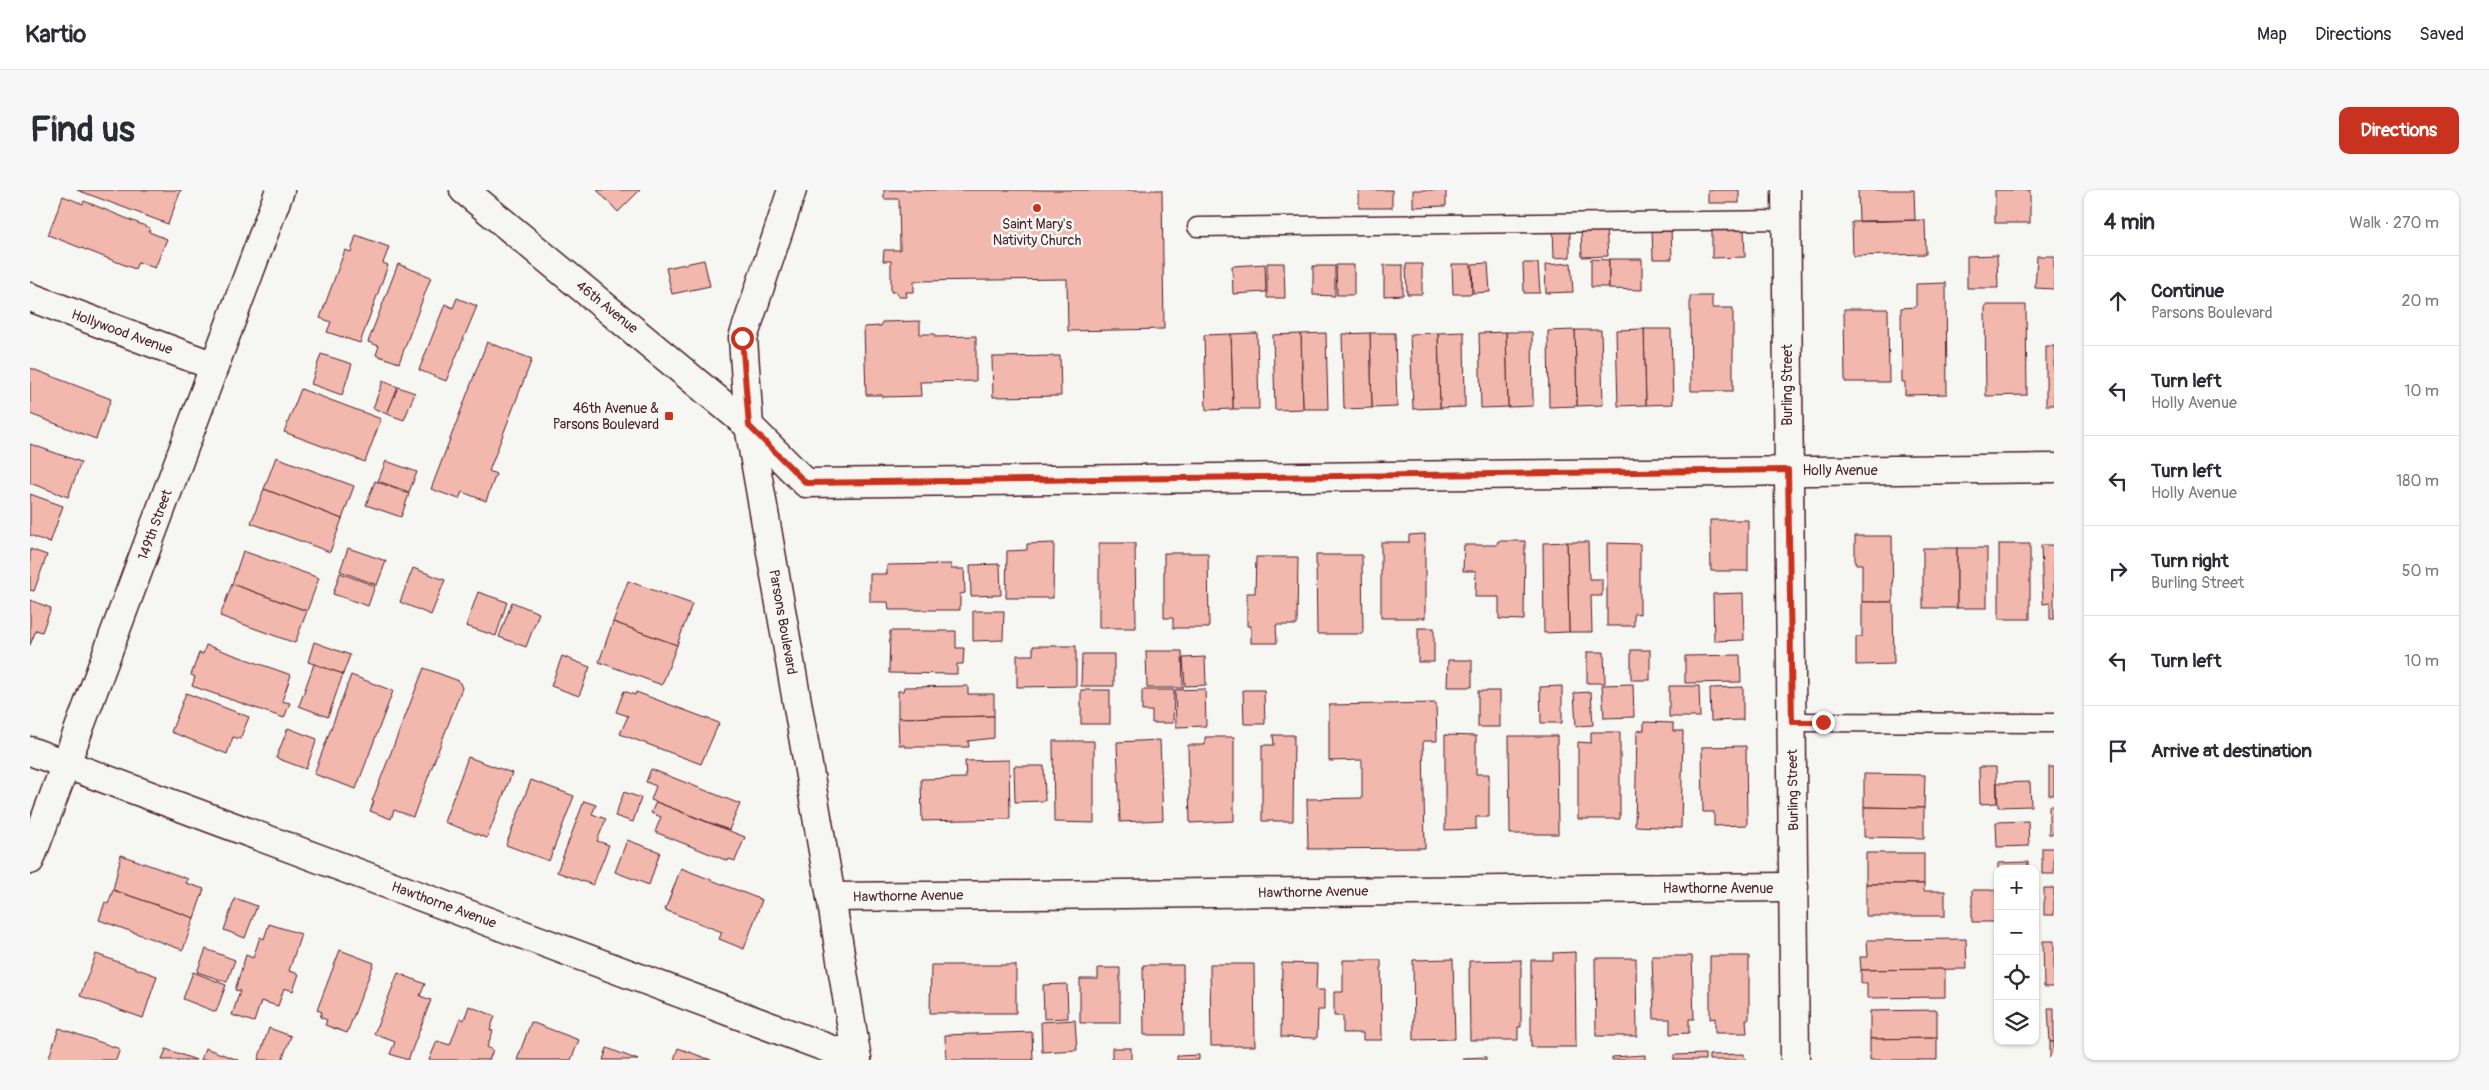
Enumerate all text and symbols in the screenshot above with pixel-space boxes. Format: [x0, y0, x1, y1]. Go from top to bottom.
text: Kartio [25, 20, 86, 49]
text: Map [2257, 23, 2287, 46]
text: Directions [2315, 23, 2391, 46]
text: Saved [2419, 23, 2464, 46]
button: Directions [2339, 107, 2459, 154]
text: Find us [30, 108, 135, 152]
marker: Saint Mary's Nativity Church [1031, 202, 1043, 214]
text: 4 min [2104, 209, 2155, 236]
text: Walk · 270 m [2349, 213, 2439, 233]
place label: Saint Mary's Nativity Church [993, 216, 1081, 249]
street label: 46th Avenue [573, 277, 641, 337]
text: Continue [2151, 279, 2224, 303]
icon: ahead [2104, 287, 2132, 315]
text: 20 m [2401, 291, 2439, 311]
text: Parsons Boulevard [2151, 303, 2273, 323]
street label: Hollywood Avenue [69, 306, 175, 358]
route start [731, 327, 754, 350]
street label: Burling Street [1779, 344, 1796, 426]
text: Turn left [2151, 369, 2221, 393]
icon: left [2104, 377, 2132, 405]
text: 10 m [2404, 381, 2439, 401]
text: Holly Avenue [2151, 393, 2237, 413]
place label: 46th Avenue & Parsons Boulevard [553, 400, 659, 433]
marker: 46th Avenue & Parsons Boulevard [663, 410, 675, 422]
text: Turn left [2151, 459, 2221, 483]
street label: Holly Avenue [1802, 462, 1878, 479]
icon: left [2104, 467, 2132, 495]
text: 180 m [2396, 471, 2439, 491]
text: Holly Avenue [2151, 483, 2237, 503]
street label: 149th Street [134, 487, 176, 563]
text: Turn right [2151, 549, 2229, 573]
icon: right [2104, 557, 2132, 585]
text: 50 m [2402, 561, 2439, 581]
street label: Parsons Boulevard [765, 568, 801, 676]
text: Burling Street [2151, 573, 2244, 593]
icon: left [2104, 647, 2132, 675]
text: Turn left [2151, 649, 2221, 673]
text: 10 m [2404, 651, 2439, 671]
route end [1812, 711, 1835, 734]
icon: arrive [2104, 737, 2132, 765]
text: Arrive at destination [2151, 739, 2312, 763]
street label: Burling Street [1784, 749, 1802, 831]
map controls [1994, 865, 2039, 1045]
button: + [1994, 865, 2039, 910]
street label: Hawthorne Avenue [389, 878, 499, 932]
street label: Hawthorne Avenue [1663, 880, 1773, 897]
street label: Hawthorne Avenue [1258, 883, 1368, 901]
street label: Hawthorne Avenue [853, 887, 963, 905]
button: − [1994, 910, 2039, 955]
button: locate [1994, 955, 2039, 1000]
button: layers [1994, 1000, 2039, 1045]

